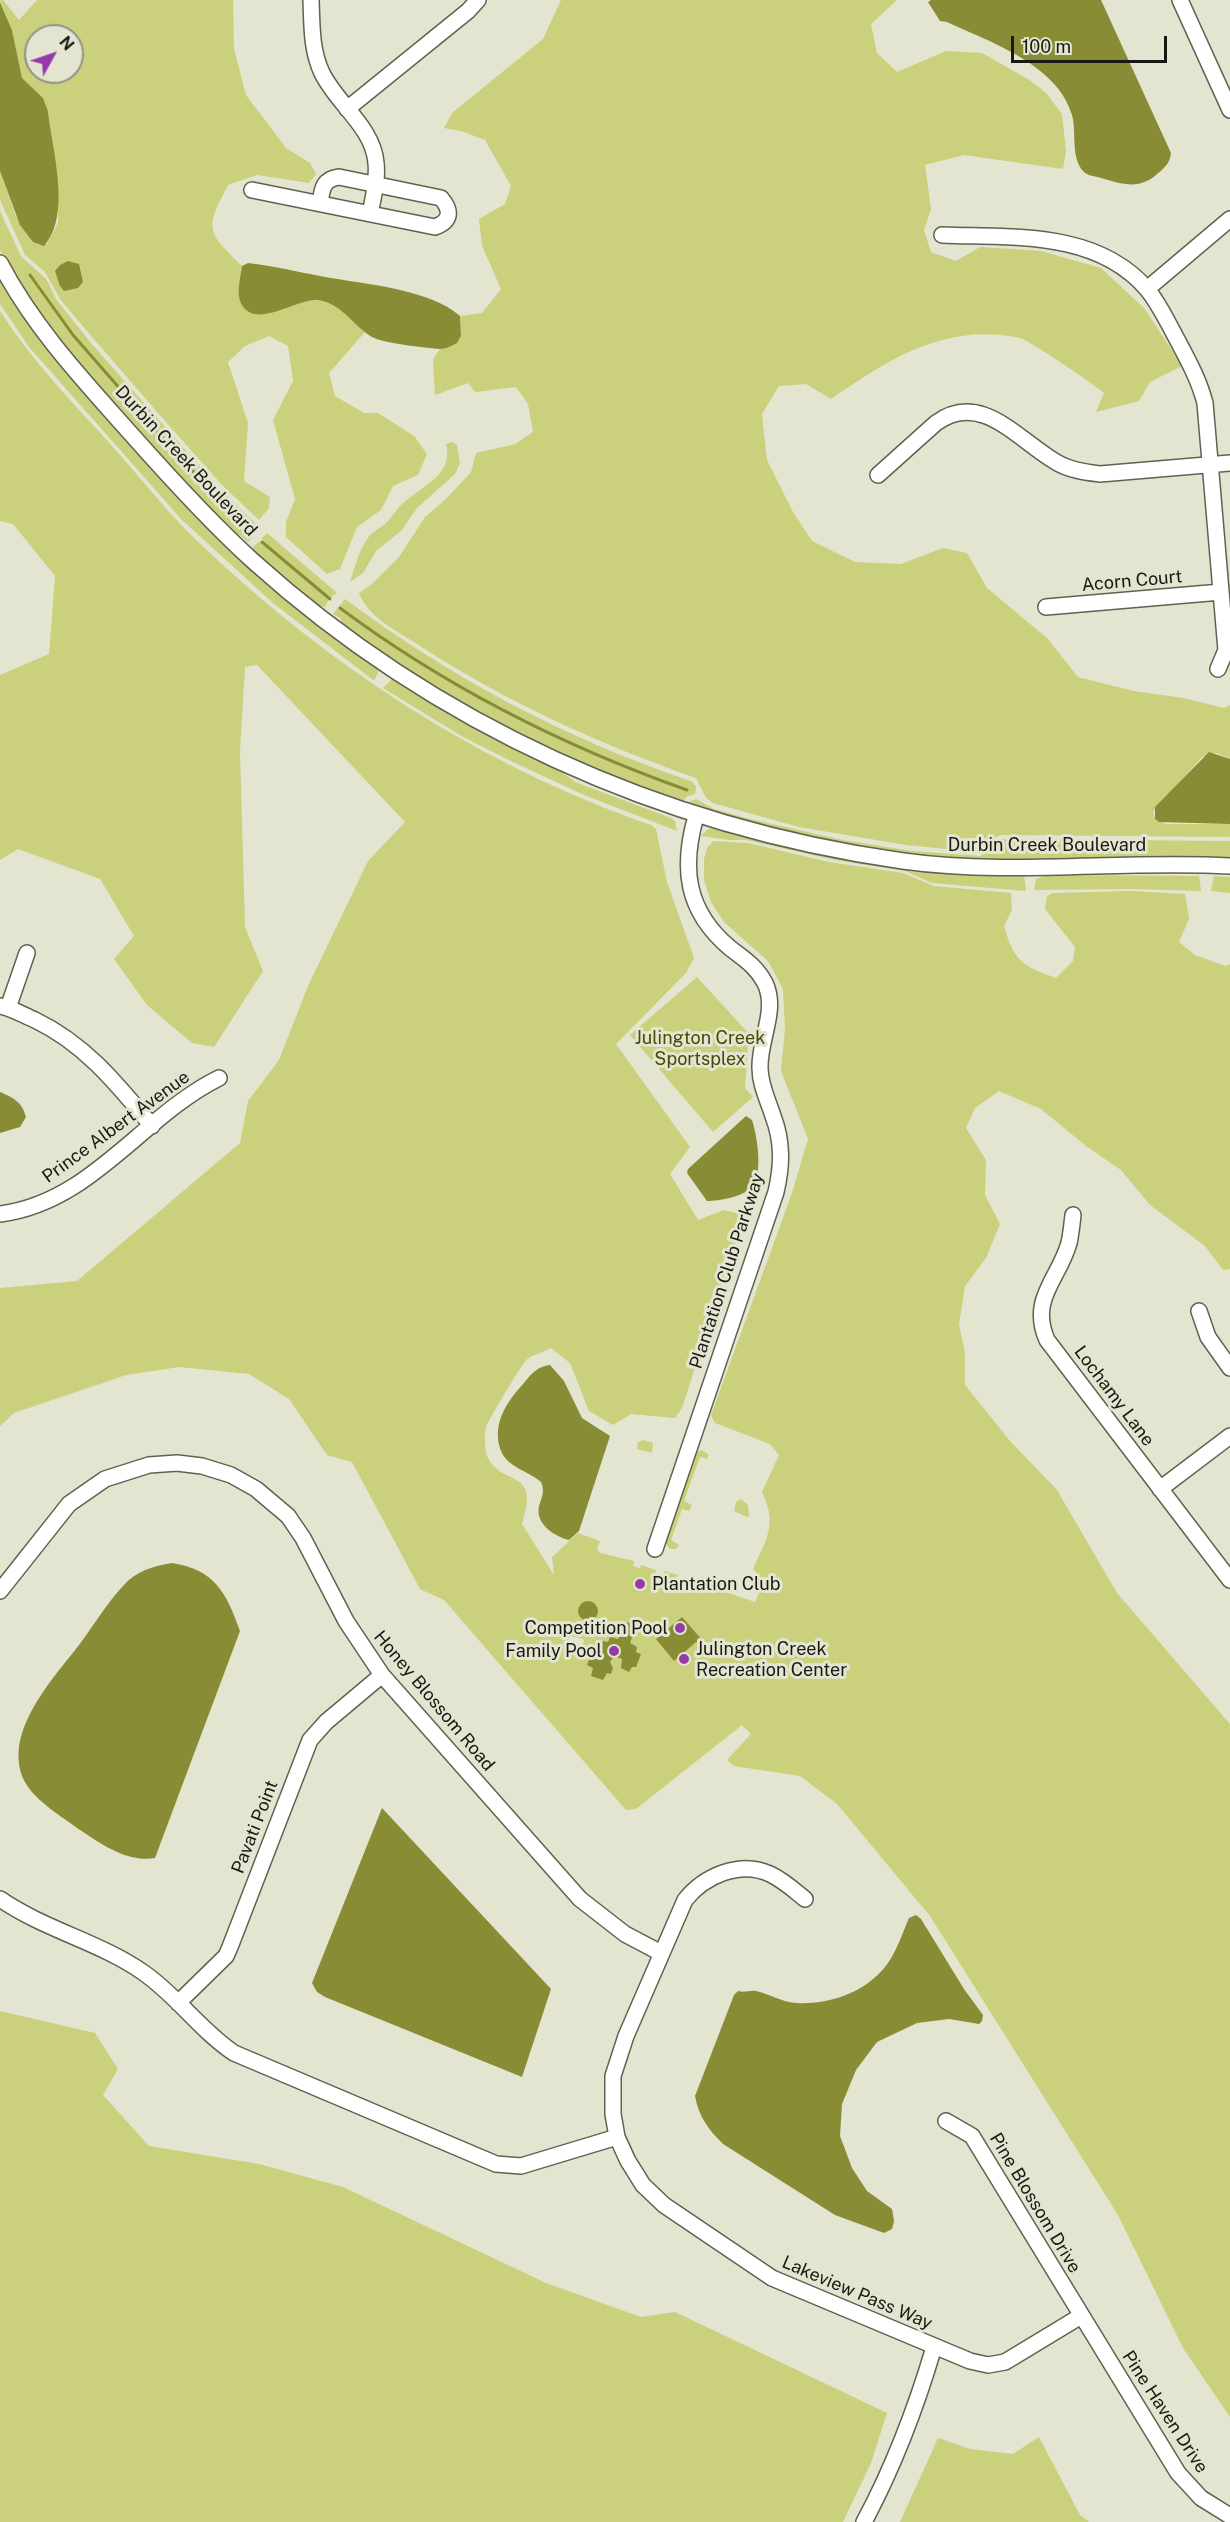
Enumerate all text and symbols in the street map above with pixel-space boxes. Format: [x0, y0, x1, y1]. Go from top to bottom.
north arrow [24, 24, 84, 84]
scale bar [1014, 24, 1170, 62]
text: N [55, 32, 78, 54]
text: 100 m [1022, 36, 1071, 57]
street label: Durbin Creek Boulevard [110, 381, 262, 541]
street label: Acorn Court [1081, 566, 1183, 596]
street label: Durbin Creek Boulevard [948, 834, 1146, 856]
park label: Julington Creek Sportsplex [635, 1027, 765, 1070]
street label: Prince Albert Avenue [38, 1066, 194, 1188]
street label: Plantation Club Parkway [685, 1170, 769, 1372]
street label: Lochamy Lane [1069, 1342, 1159, 1450]
place label: Plantation Club [652, 1573, 781, 1595]
marker: Plantation Club [633, 1577, 647, 1591]
place label: Competition Pool [524, 1617, 668, 1639]
marker: Competition Pool [673, 1621, 687, 1635]
street label: Honey Blossom Road [369, 1626, 499, 1776]
place label: Julington Creek Recreation Center [696, 1638, 847, 1680]
place label: Family Pool [505, 1640, 602, 1662]
marker: Family Pool [607, 1644, 621, 1658]
marker: Julington Creek Recreation Center [677, 1652, 691, 1666]
street label: Pavati Point [227, 1777, 283, 1877]
street label: Pine Blossom Drive [985, 2129, 1085, 2277]
street label: Lakeview Pass Way [779, 2252, 935, 2334]
street label: Pine Haven Drive [1117, 2347, 1213, 2477]

